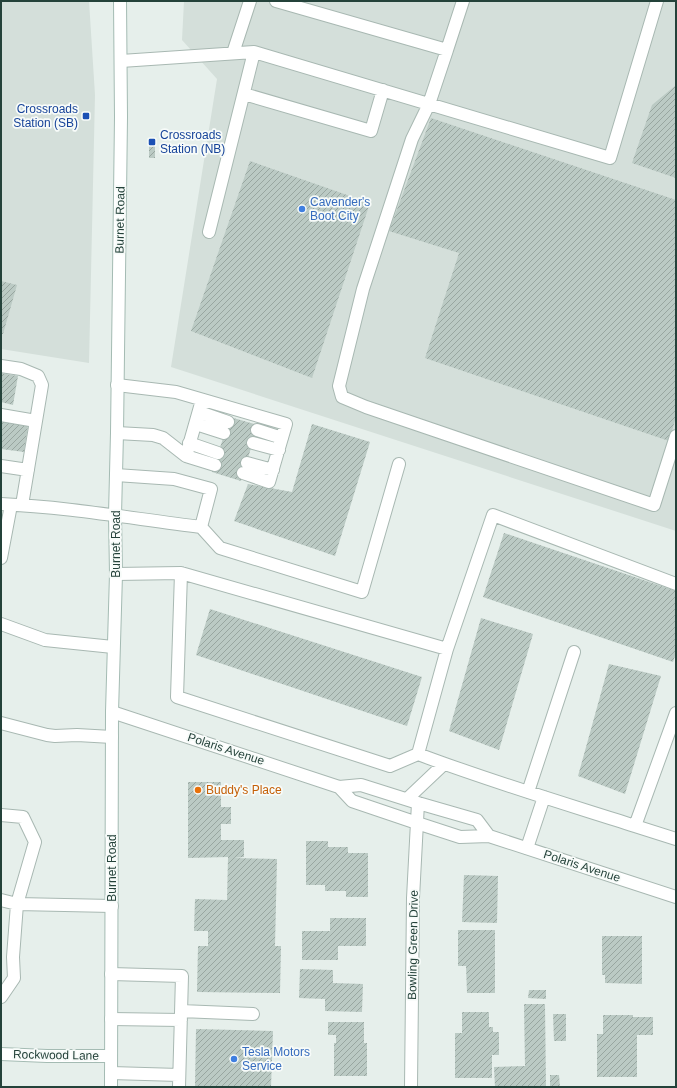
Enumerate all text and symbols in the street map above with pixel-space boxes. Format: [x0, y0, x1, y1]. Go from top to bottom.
place label: Crossroads Station (SB) [13, 102, 78, 130]
marker: Crossroads Station (SB) [81, 111, 91, 121]
place label: Crossroads Station (NB) [160, 128, 225, 156]
marker: Crossroads Station (NB) [147, 137, 157, 147]
street label: Burnet Road [112, 186, 128, 254]
place label: Cavender's Boot City [310, 195, 370, 223]
marker: Cavender's Boot City [297, 204, 307, 214]
street label: Burnet Road [109, 510, 123, 578]
street label: Polaris Avenue [186, 730, 266, 768]
place label: Buddy's Place [206, 783, 282, 797]
marker: Buddy's Place [193, 785, 203, 795]
street label: Burnet Road [105, 834, 119, 902]
street label: Polaris Avenue [542, 847, 622, 885]
street label: Bowling Green Drive [405, 890, 421, 1000]
place label: Tesla Motors Service [242, 1045, 310, 1073]
street label: Rockwood Lane [13, 1047, 99, 1063]
marker: Tesla Motors Service [229, 1054, 239, 1064]

